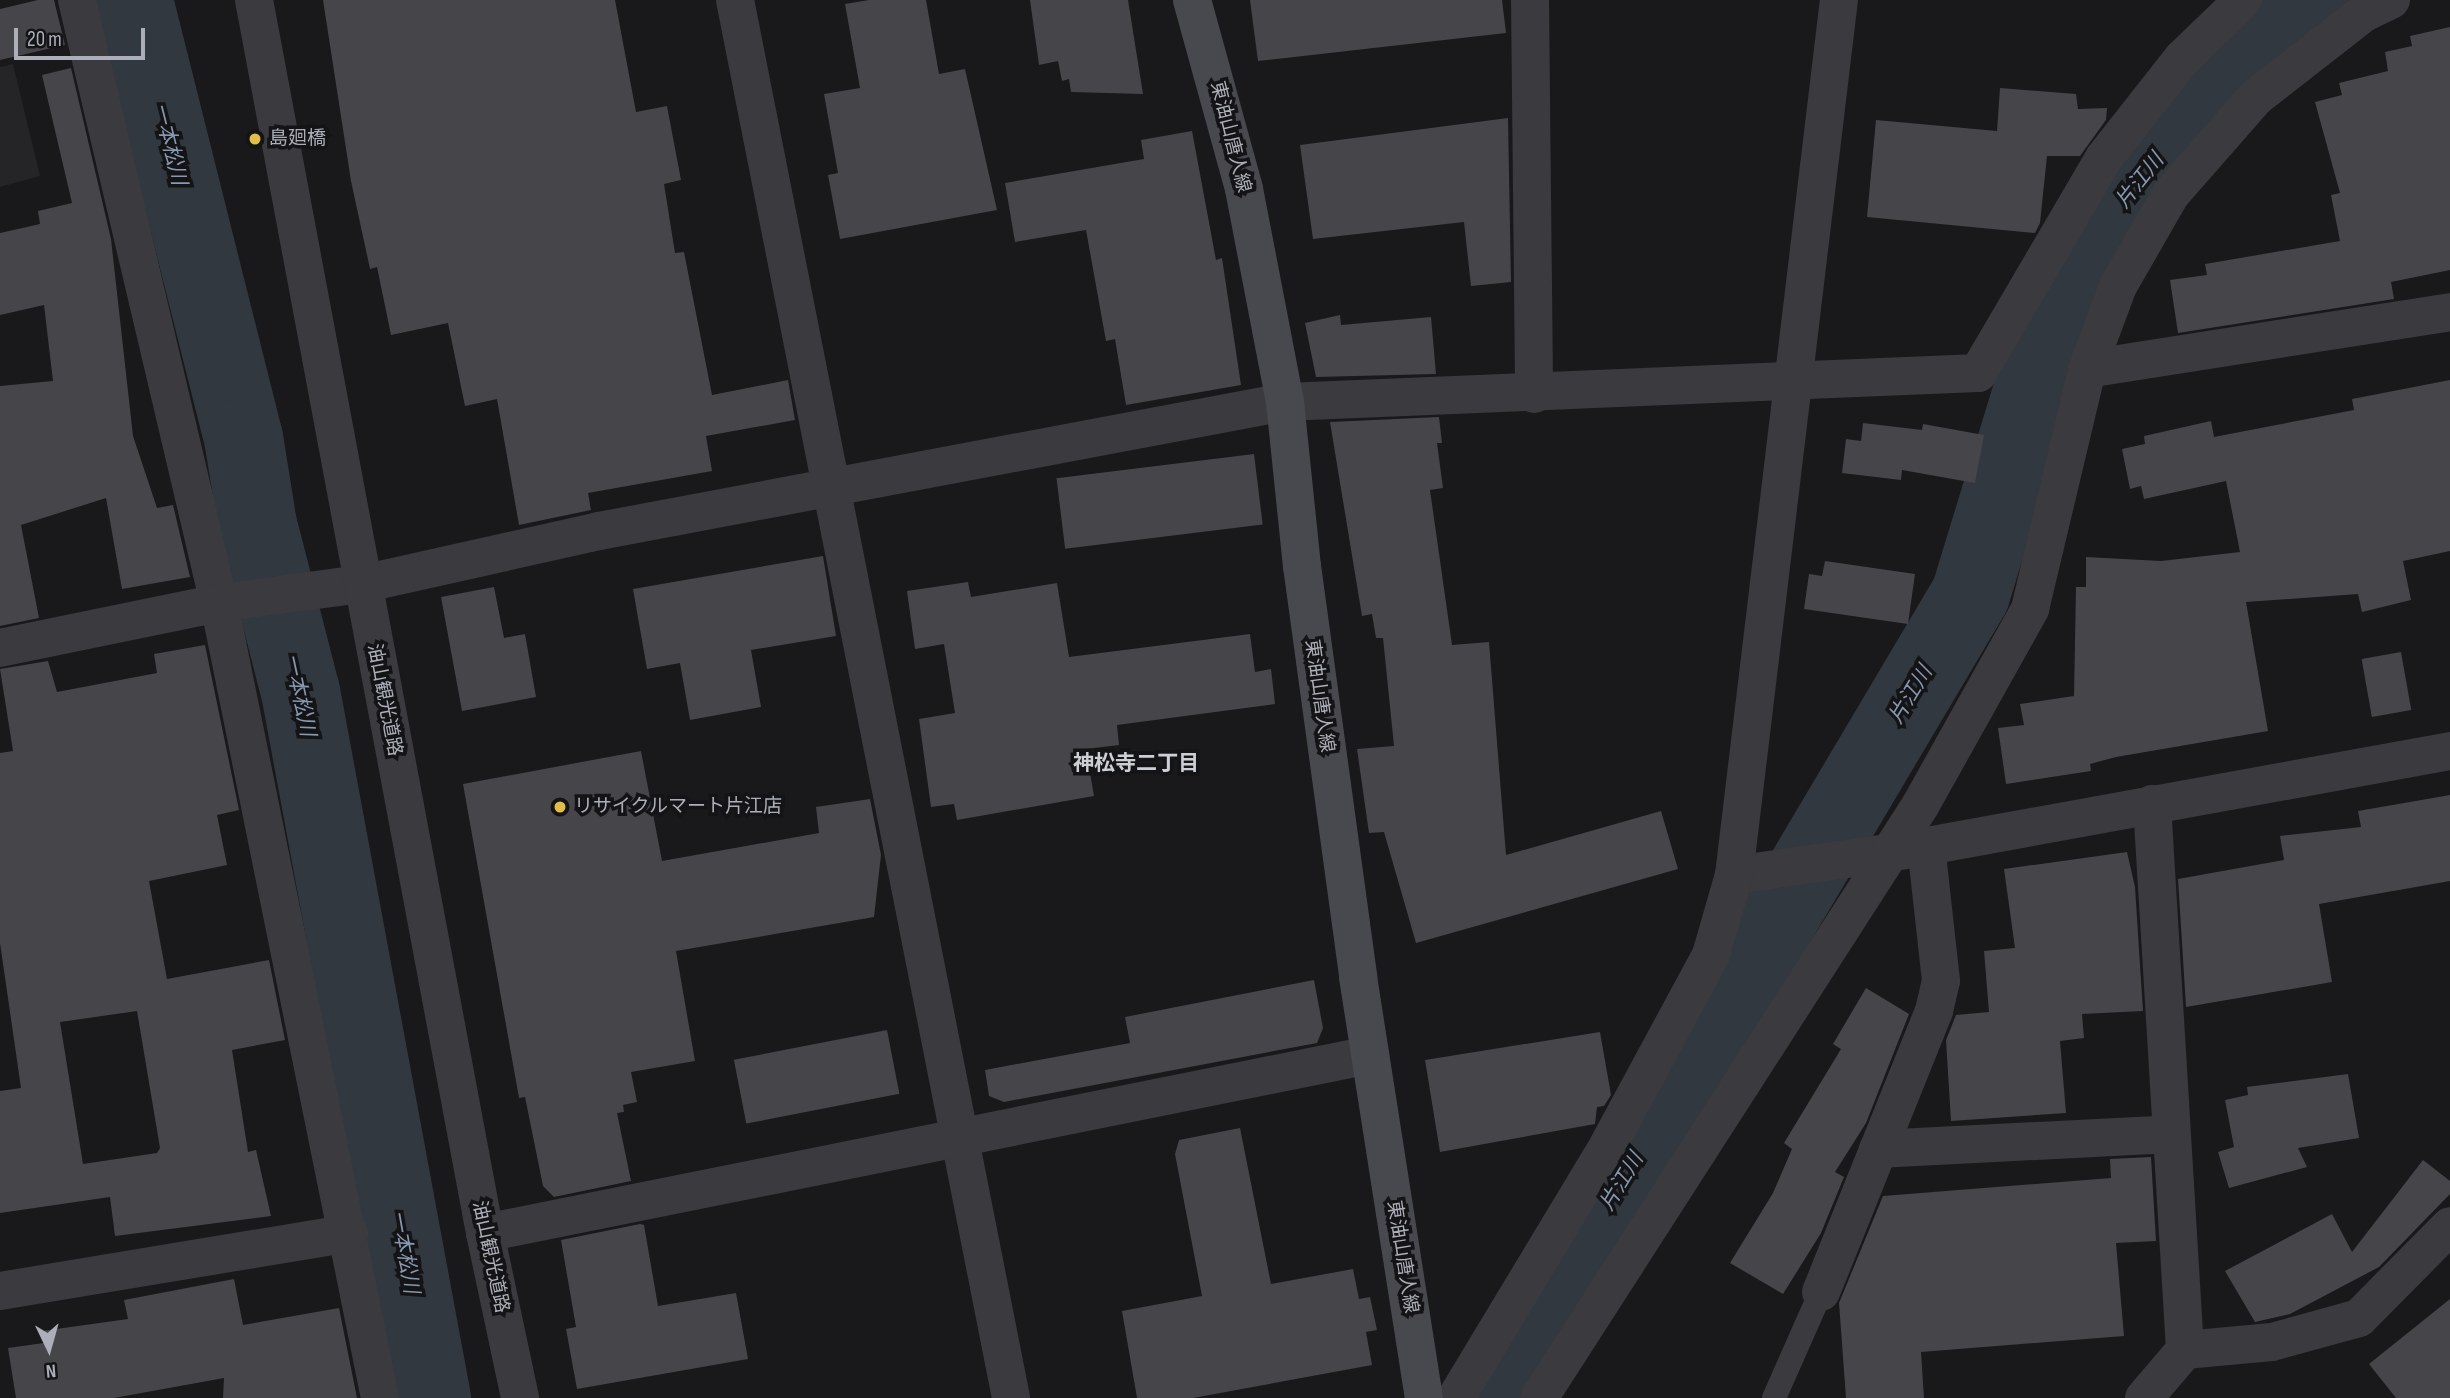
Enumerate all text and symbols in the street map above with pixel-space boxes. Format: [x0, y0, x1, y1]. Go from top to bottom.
scale bar [18, 14, 149, 58]
text: 20 m [27, 27, 62, 52]
street label: 東油山唐人線 [1205, 79, 1255, 195]
water label: 一本松川 [147, 100, 191, 188]
place label: 島廻橋 [269, 128, 326, 150]
marker: 島廻橋 [247, 131, 263, 147]
water label: 片江川 [2111, 148, 2169, 214]
street label: 東油山唐人線 [1300, 638, 1338, 754]
street label: 油山観光道路 [362, 642, 406, 758]
water label: 一本松川 [278, 651, 320, 739]
water label: 片江川 [1884, 662, 1938, 728]
district label: 神松寺二丁目 [1073, 751, 1199, 777]
place label: リサイクルマート片江店 [574, 796, 783, 818]
marker: リサイクルマート片江店 [552, 799, 568, 815]
water label: 片江川 [1595, 1149, 1649, 1215]
street label: 油山観光道路 [467, 1199, 513, 1315]
street label: 東油山唐人線 [1382, 1199, 1422, 1315]
water label: 一本松川 [384, 1208, 424, 1296]
north arrow [14, 1314, 84, 1384]
text: N [45, 1359, 57, 1382]

